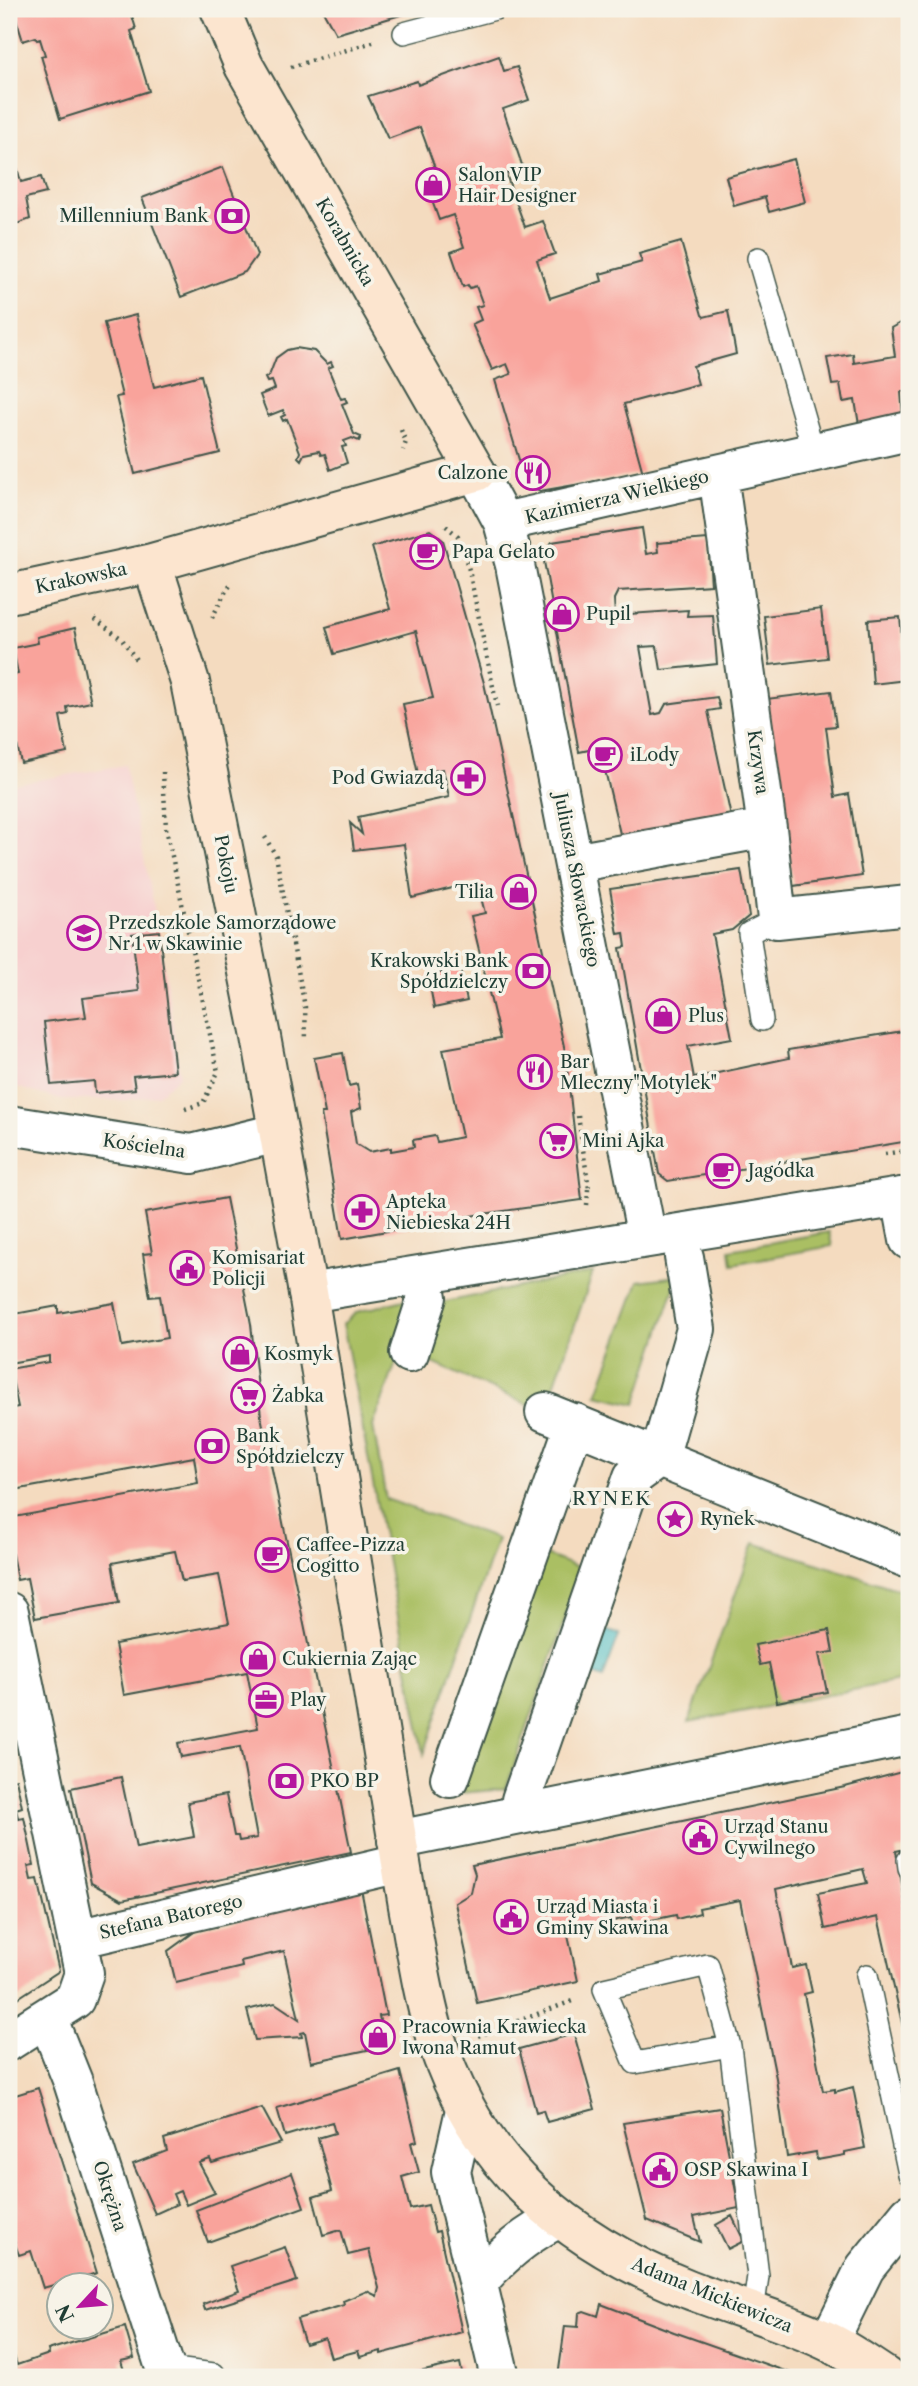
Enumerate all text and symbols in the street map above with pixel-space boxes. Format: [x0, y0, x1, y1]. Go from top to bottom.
place label: Salon VIP Hair Designer [458, 164, 577, 207]
shop icon: Salon VIP Hair Designer [414, 166, 452, 204]
street label: Korabnicka [311, 194, 379, 290]
bank icon: Millennium Bank [213, 197, 251, 235]
place label: Millennium Bank [59, 205, 210, 227]
restaurant icon: Calzone [514, 454, 552, 492]
place label: Calzone [438, 462, 508, 484]
street label: Kazimierza Wielkiego [523, 465, 711, 529]
cafe icon: Papa Gelato [408, 533, 446, 571]
place label: Papa Gelato [452, 541, 555, 563]
street label: Krakowska [33, 557, 129, 598]
shop icon: Pupil [543, 595, 581, 633]
place label: Pupil [586, 603, 631, 625]
street label: Krzywa [743, 728, 773, 796]
cafe icon: iLody [586, 736, 624, 774]
place label: iLody [630, 744, 680, 766]
pharmacy icon: Pod Gwiazdą [449, 759, 487, 797]
place label: Pod Gwiazdą [332, 767, 444, 789]
street label: Juliusza Słowackiego [549, 788, 605, 969]
street label: Pokoju [210, 833, 242, 895]
shop icon: Tilia [500, 873, 538, 911]
place label: Tilia [455, 881, 495, 903]
place label: Przedszkole Samorządowe Nr 1 w Skawinie [108, 912, 336, 955]
school or university icon: Przedszkole Samorządowe Nr 1 w Skawinie [65, 914, 103, 952]
place label: Krakowski Bank Spółdzielczy [370, 950, 510, 993]
bank icon: Krakowski Bank Spółdzielczy [514, 952, 552, 990]
shop icon: Plus [644, 997, 682, 1035]
place label: Plus [688, 1005, 724, 1027]
place label: Bar Mleczny"Motylek" [560, 1051, 717, 1094]
restaurant icon: Bar Mleczny"Motylek" [516, 1053, 554, 1091]
supermarket icon: Mini Ajka [538, 1122, 576, 1160]
street label: Kościelna [101, 1129, 187, 1163]
place label: Mini Ajka [582, 1130, 665, 1152]
cafe icon: Jagódka [704, 1152, 742, 1190]
place label: Jagódka [745, 1160, 815, 1182]
place label: Apteka Niebieska 24H [385, 1191, 511, 1234]
pharmacy icon: Apteka Niebieska 24H [343, 1193, 381, 1231]
place label: Komisariat Policji [212, 1247, 306, 1290]
public building icon: Komisariat Policji [168, 1249, 206, 1287]
shop icon: Kosmyk [221, 1335, 259, 1373]
place label: Kosmyk [264, 1343, 334, 1365]
supermarket icon: Żabka [229, 1377, 267, 1415]
place label: Żabka [272, 1384, 325, 1407]
place label: Bank Spółdzielczy [236, 1425, 345, 1468]
bank icon: Bank Spółdzielczy [193, 1427, 231, 1465]
district label: RYNEK [572, 1487, 652, 1510]
place icon: Rynek [656, 1500, 694, 1538]
place label: Rynek [700, 1508, 756, 1530]
place label: Caffee-Pizza Cogitto [296, 1534, 406, 1577]
cafe icon: Caffee-Pizza Cogitto [253, 1536, 291, 1574]
shop icon: Cukiernia Zając [239, 1640, 277, 1678]
place label: Cukiernia Zając [282, 1648, 417, 1670]
office icon: Play [247, 1681, 285, 1719]
place label: Play [290, 1689, 327, 1711]
bank icon: PKO BP [267, 1762, 305, 1800]
place label: PKO BP [310, 1770, 379, 1792]
place label: Urząd Stanu Cywilnego [724, 1816, 829, 1859]
public building icon: Urząd Stanu Cywilnego [681, 1818, 719, 1856]
street label: Stefana Batorego [97, 1890, 245, 1944]
place label: Urząd Miasta i Gminy Skawina [536, 1896, 669, 1939]
public building icon: Urząd Miasta i Gminy Skawina [492, 1898, 530, 1936]
place label: Pracownia Krawiecka Iwona Ramut [402, 2016, 587, 2059]
shop icon: Pracownia Krawiecka Iwona Ramut [359, 2018, 397, 2056]
public building icon: OSP Skawina I [641, 2151, 679, 2189]
street label: Okrężna [88, 2158, 132, 2234]
place label: OSP Skawina I [684, 2159, 808, 2181]
street label: Adama Mickiewicza [627, 2252, 796, 2338]
north arrow [46, 2270, 116, 2340]
text: N [51, 2301, 79, 2326]

